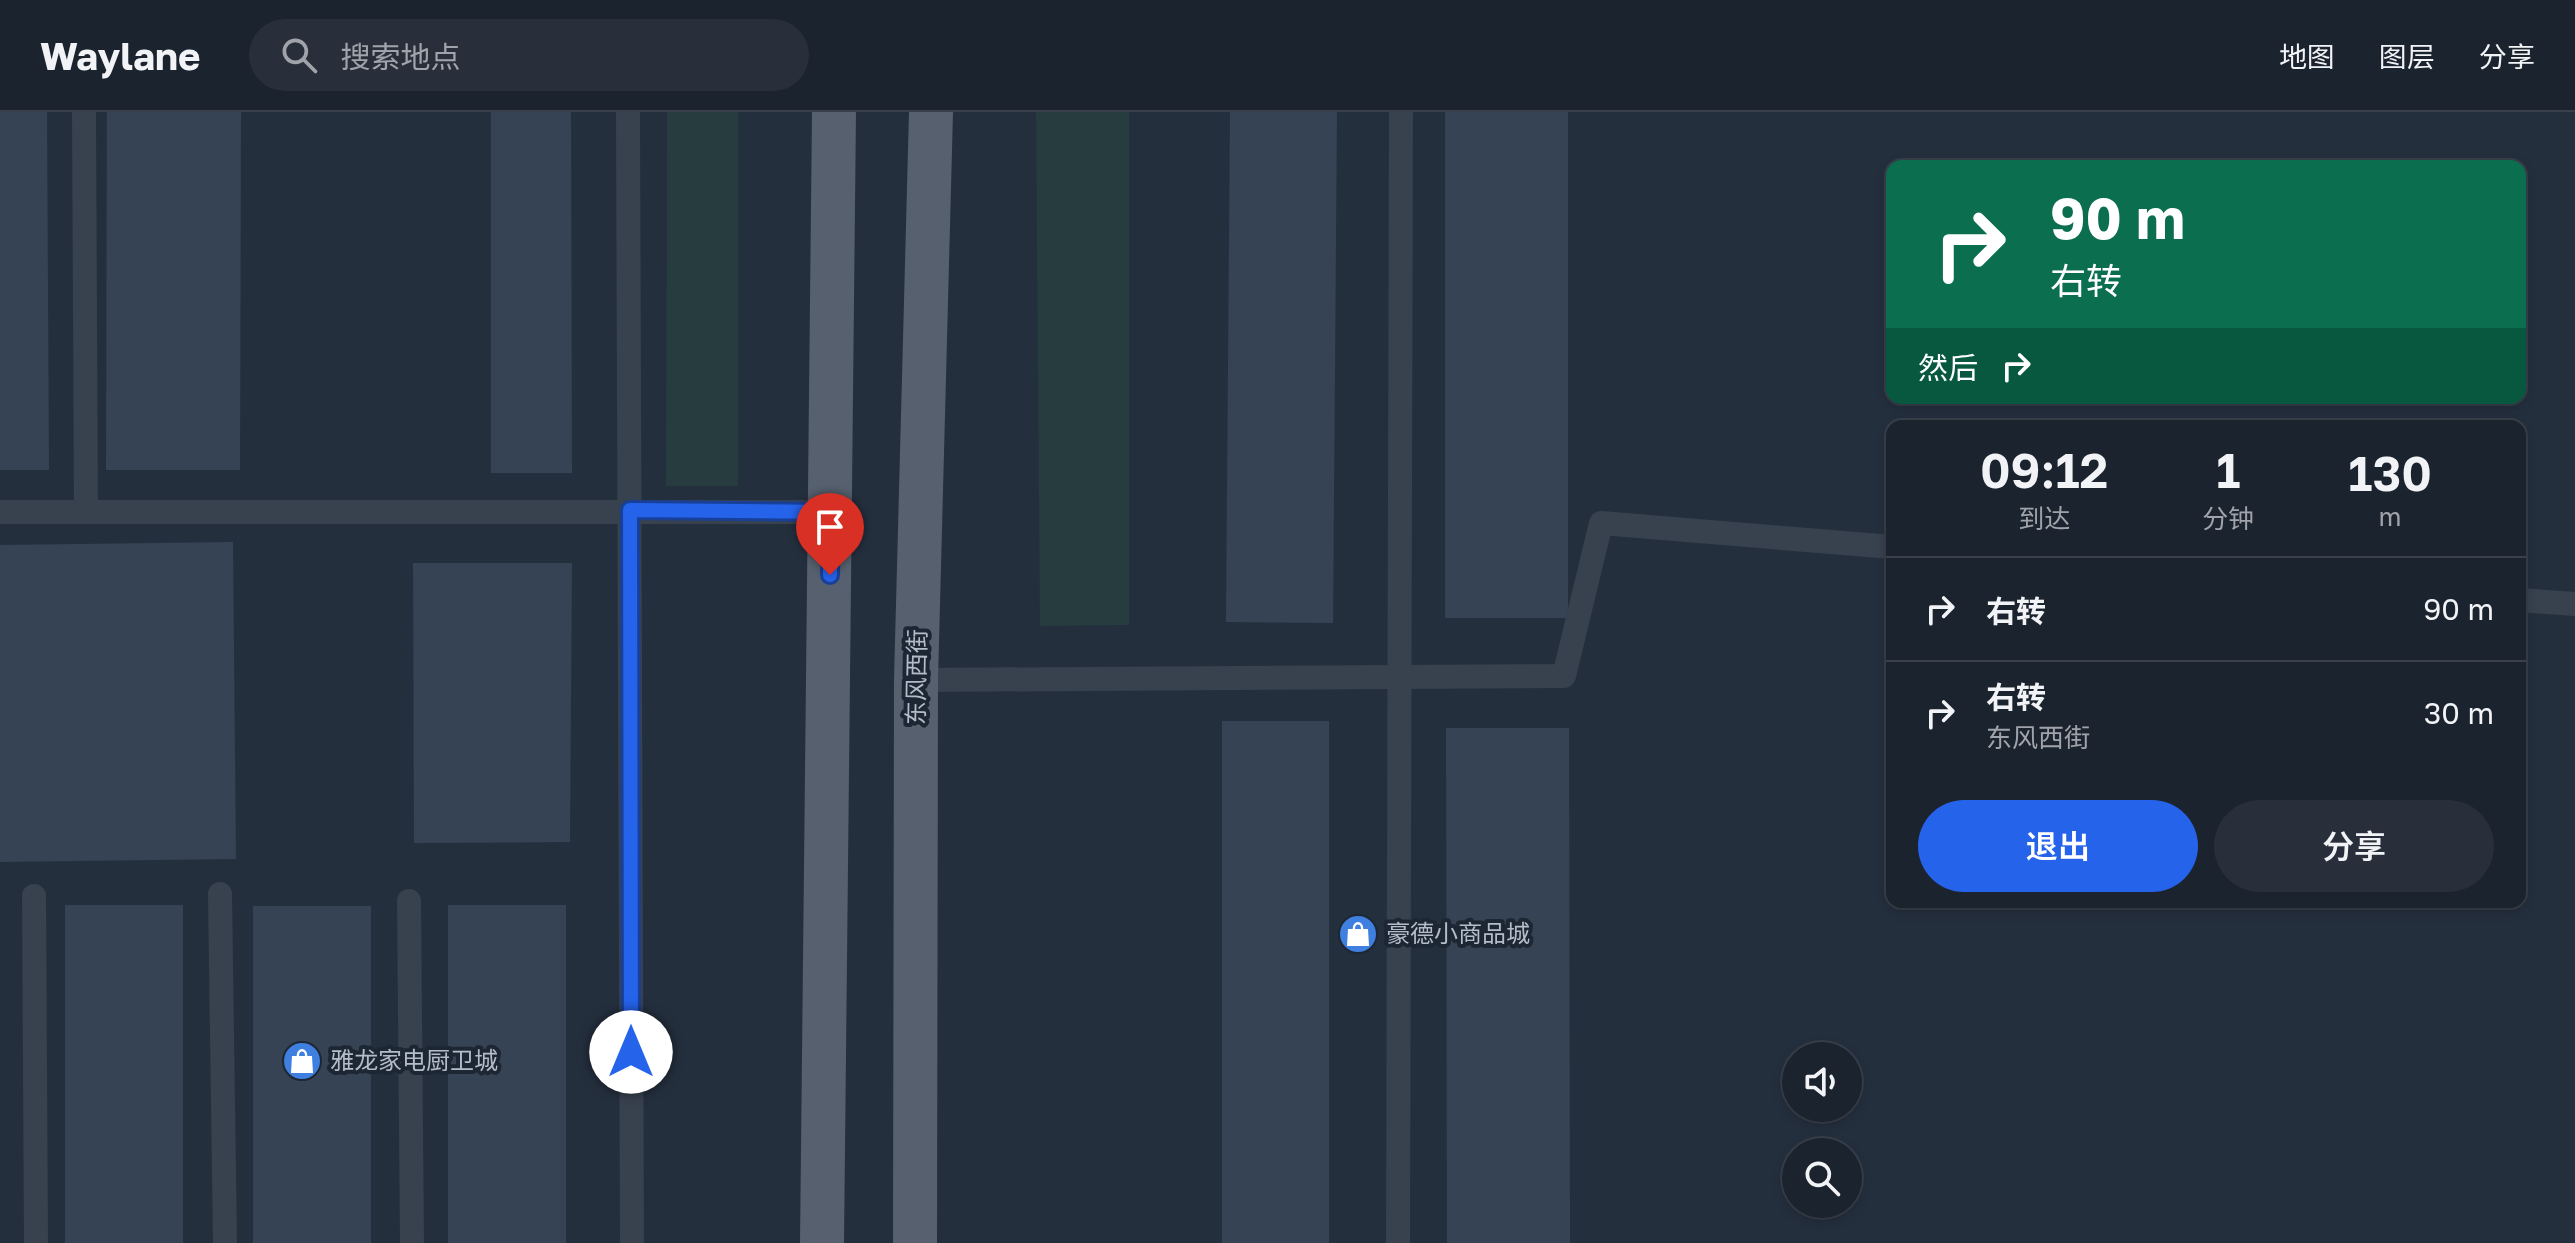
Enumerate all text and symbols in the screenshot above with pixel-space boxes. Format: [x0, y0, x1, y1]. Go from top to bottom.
search box [249, 19, 809, 91]
text: Waylane [40, 33, 201, 78]
icon: search [277, 33, 321, 77]
text: 搜索地点 [341, 39, 461, 75]
text: 地图 [2279, 40, 2335, 73]
text: 图层 [2379, 40, 2435, 73]
text: 分享 [2479, 40, 2535, 73]
text: 90 m [2050, 184, 2185, 251]
icon: right [1918, 192, 2022, 296]
text: 右转 [2050, 259, 2122, 302]
icon: right [1994, 344, 2038, 388]
text: 然后 [1918, 350, 1978, 386]
text: 09:12 [1980, 441, 2108, 499]
text: 1 [2216, 441, 2240, 499]
text: 130 [2348, 444, 2432, 502]
pin [796, 493, 864, 575]
text: m [2379, 501, 2402, 532]
text: 到达 [2018, 503, 2070, 534]
text: 分钟 [2202, 503, 2254, 534]
icon: arrive [808, 505, 852, 549]
icon: right [1918, 587, 1962, 631]
text: 90 m [2423, 591, 2494, 627]
text: 右转 [1986, 593, 2046, 629]
street label: 东风西街 [900, 629, 931, 725]
text: 右转 [1986, 679, 2046, 715]
icon: right [1918, 691, 1962, 735]
text: 30 m [2424, 695, 2494, 731]
text: 东风西街 [1986, 722, 2090, 753]
button: 退出 [1918, 800, 2198, 892]
button: 分享 [2214, 800, 2494, 892]
shop icon: 豪德小商品城 [1337, 913, 1379, 955]
place label: 豪德小商品城 [1386, 918, 1530, 947]
position arrow [589, 1010, 673, 1094]
shop icon: 雅龙家电厨卫城 [281, 1040, 323, 1082]
map controls [1782, 1042, 1862, 1218]
button: sound [1782, 1042, 1862, 1122]
place label: 雅龙家电厨卫城 [330, 1045, 498, 1074]
button: search [1782, 1138, 1862, 1218]

